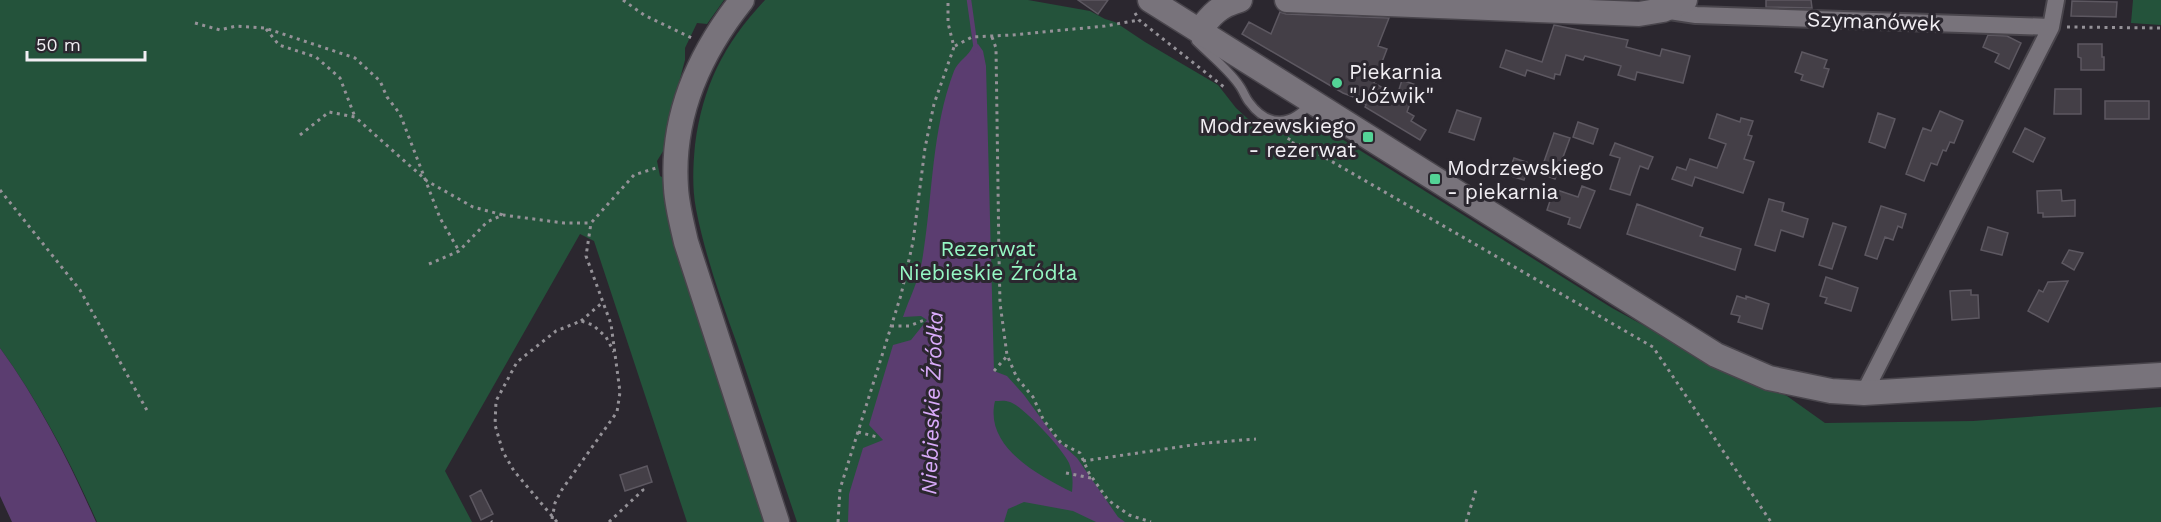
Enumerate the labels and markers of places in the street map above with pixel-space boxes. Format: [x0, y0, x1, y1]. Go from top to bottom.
place label: Piekarnia "Jóźwik" [1349, 59, 1442, 108]
marker: Piekarnia "Jóźwik" [1330, 76, 1344, 90]
place label: Modrzewskiego - rezerwat [1199, 113, 1356, 162]
marker: Modrzewskiego - rezerwat [1361, 130, 1375, 144]
place label: Modrzewskiego - piekarnia [1447, 155, 1604, 204]
marker: Modrzewskiego - piekarnia [1428, 172, 1442, 186]

